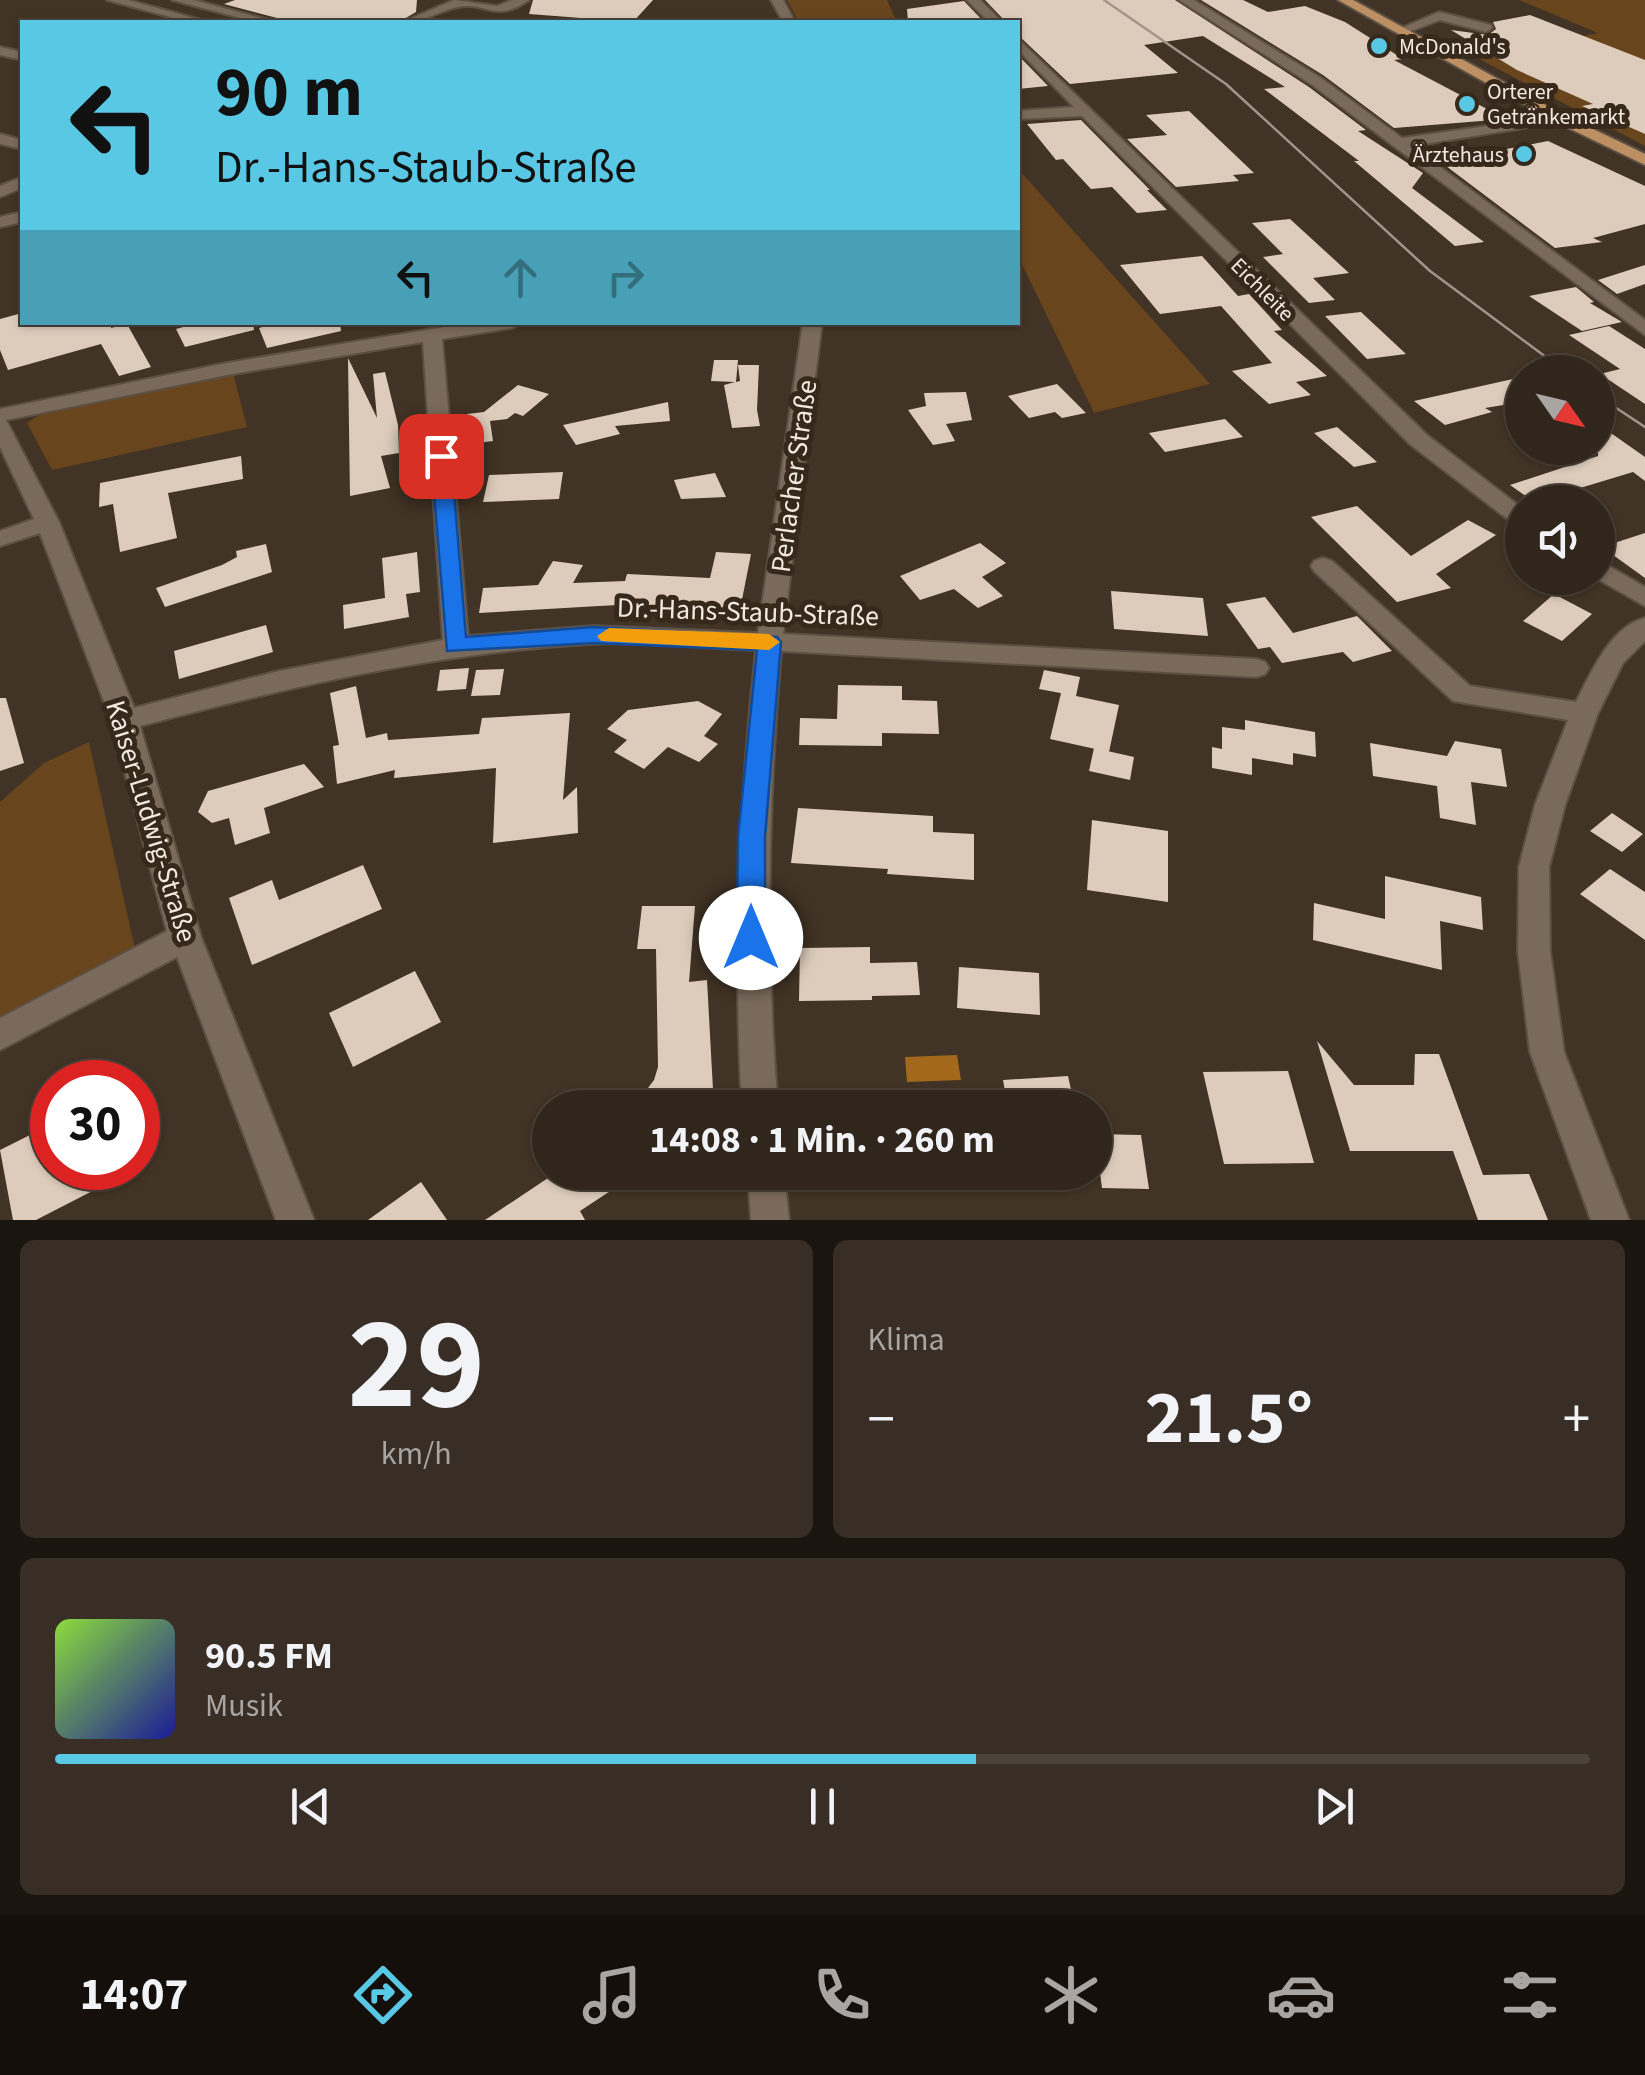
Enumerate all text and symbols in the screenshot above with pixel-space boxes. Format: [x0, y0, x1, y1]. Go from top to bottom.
place label: McDonald's [1399, 31, 1506, 63]
marker: McDonald's [1368, 35, 1390, 57]
text: 90 m [215, 43, 363, 143]
icon: left [50, 60, 180, 190]
place label: Orterer Getränkemarkt [1487, 76, 1626, 133]
marker: Orterer Getränkemarkt [1456, 93, 1478, 115]
text: Dr.-Hans-Staub-Straße [215, 136, 636, 200]
place label: Ärztehaus [1413, 139, 1504, 171]
marker: Ärztehaus [1513, 143, 1535, 165]
icon: left [388, 250, 443, 305]
icon: ahead [493, 250, 548, 305]
icon: right [598, 250, 653, 305]
street label: Eichleite [1223, 250, 1302, 329]
north arrow [1505, 355, 1615, 465]
map controls [1505, 355, 1615, 595]
street label: Perlacher Straße [761, 377, 827, 575]
pin [399, 414, 484, 499]
icon: arrive [414, 429, 469, 484]
button: sound [1505, 485, 1615, 595]
street label: Dr.-Hans-Staub-Straße [616, 587, 880, 637]
street label: Kaiser-Ludwig-Straße [95, 695, 207, 947]
position arrow [699, 886, 803, 990]
speed limit sign: 30 [30, 1060, 160, 1190]
text: 14:08 · 1 Min. · 260 m [649, 1113, 995, 1167]
text: 29 [348, 1273, 485, 1458]
text: Klima [868, 1317, 945, 1363]
text: 21.5° [1144, 1365, 1313, 1472]
text: − [868, 1381, 895, 1459]
text: + [1563, 1381, 1590, 1459]
text: km/h [381, 1431, 452, 1477]
text: 90.5 FM [205, 1629, 333, 1683]
text: Musik [205, 1683, 283, 1729]
icon: previous [283, 1779, 338, 1834]
icon: pause [795, 1779, 850, 1834]
icon: next [1307, 1779, 1362, 1834]
icon: directions [348, 1960, 418, 2030]
icon: music [577, 1960, 647, 2030]
icon: phone [807, 1960, 877, 2030]
icon: climate [1036, 1960, 1106, 2030]
icon: car [1266, 1960, 1336, 2030]
icon: filters [1495, 1960, 1565, 2030]
text: 14:07 [80, 1963, 188, 2027]

